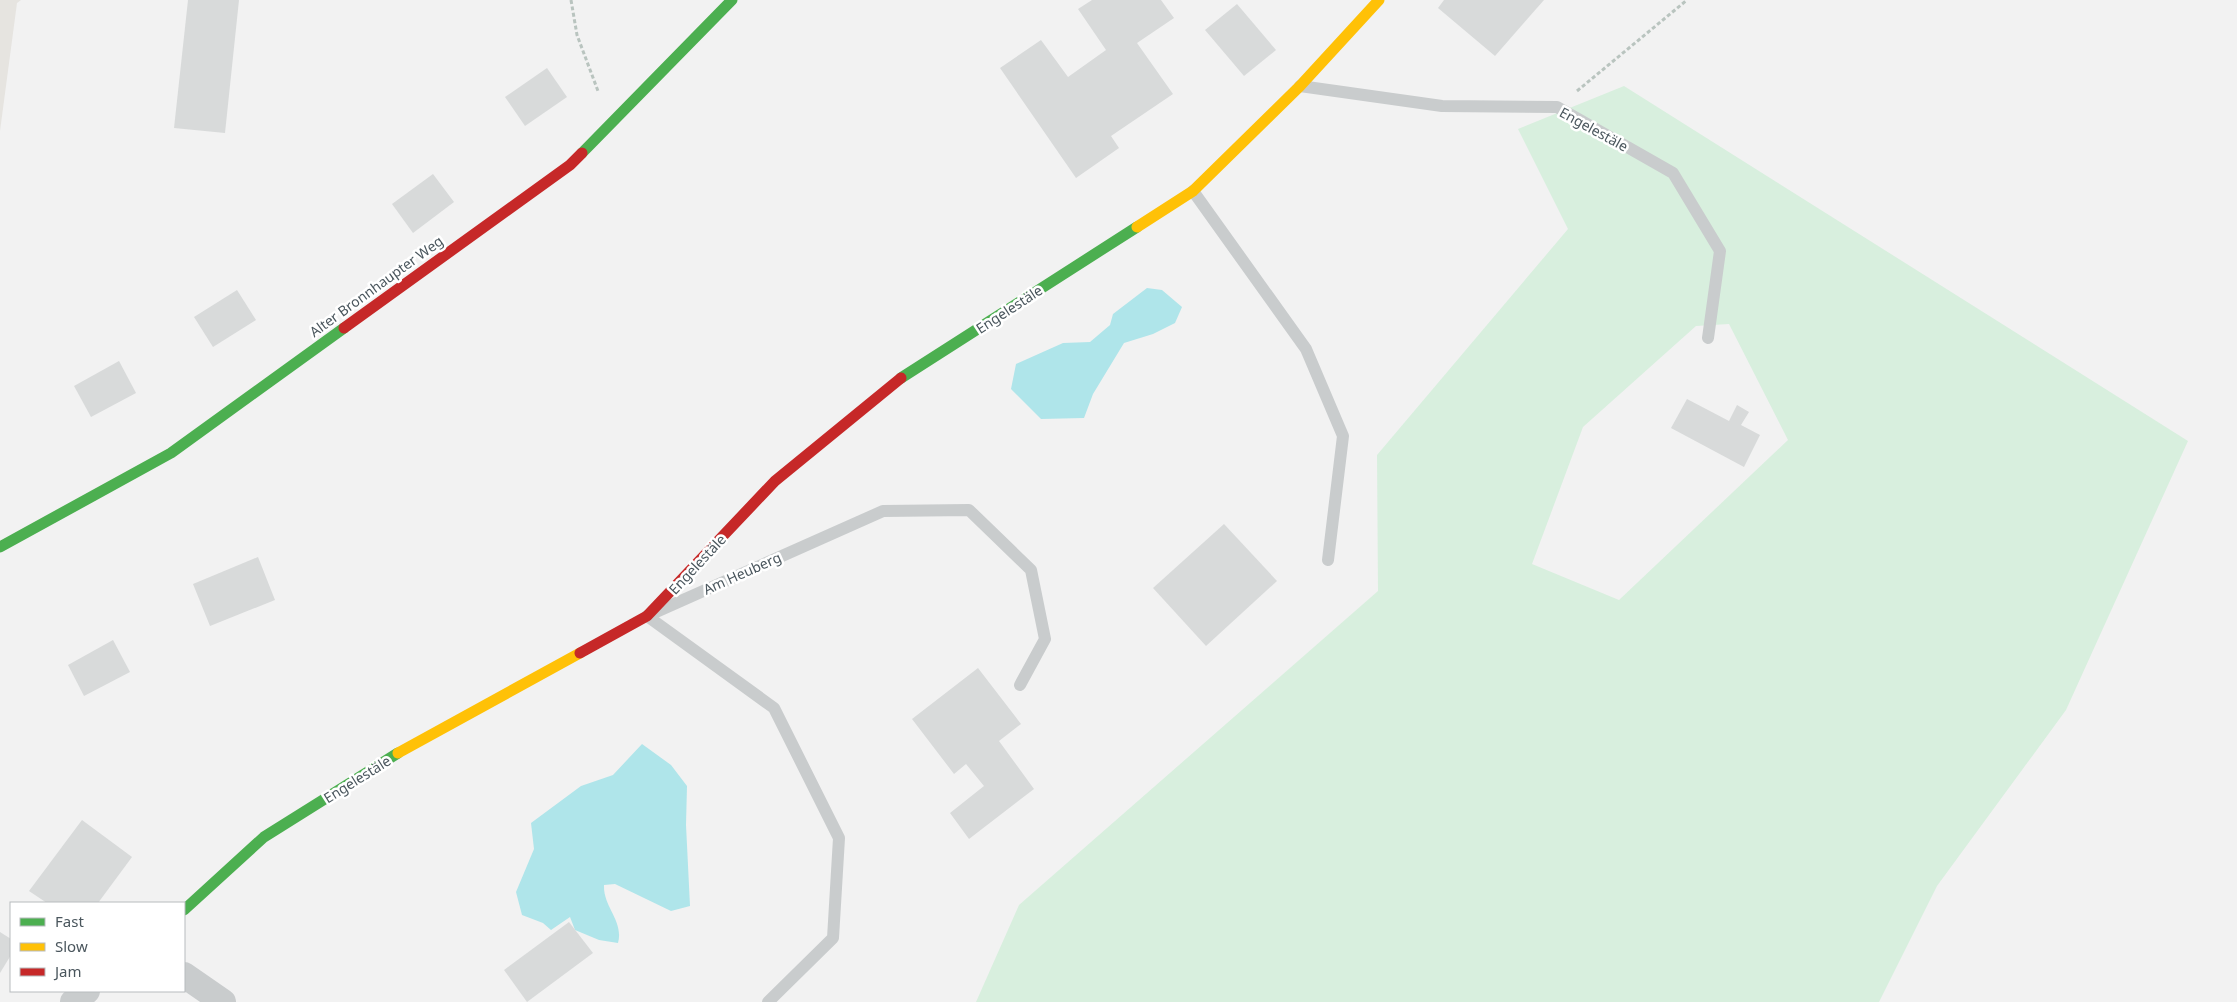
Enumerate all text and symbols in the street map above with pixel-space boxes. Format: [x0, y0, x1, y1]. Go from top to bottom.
street label: Engelestäle [1556, 102, 1632, 156]
street label: Alter Bronnhaupter Weg [305, 231, 447, 341]
street label: Engelestäle [972, 280, 1046, 338]
street label: Engelestäle [664, 530, 730, 598]
street label: Am Heuberg [700, 547, 784, 599]
street label: Engelestäle [320, 751, 394, 807]
legend [10, 902, 185, 992]
text: Fast [55, 911, 84, 931]
text: Slow [55, 936, 88, 956]
text: Jam [53, 961, 82, 981]

